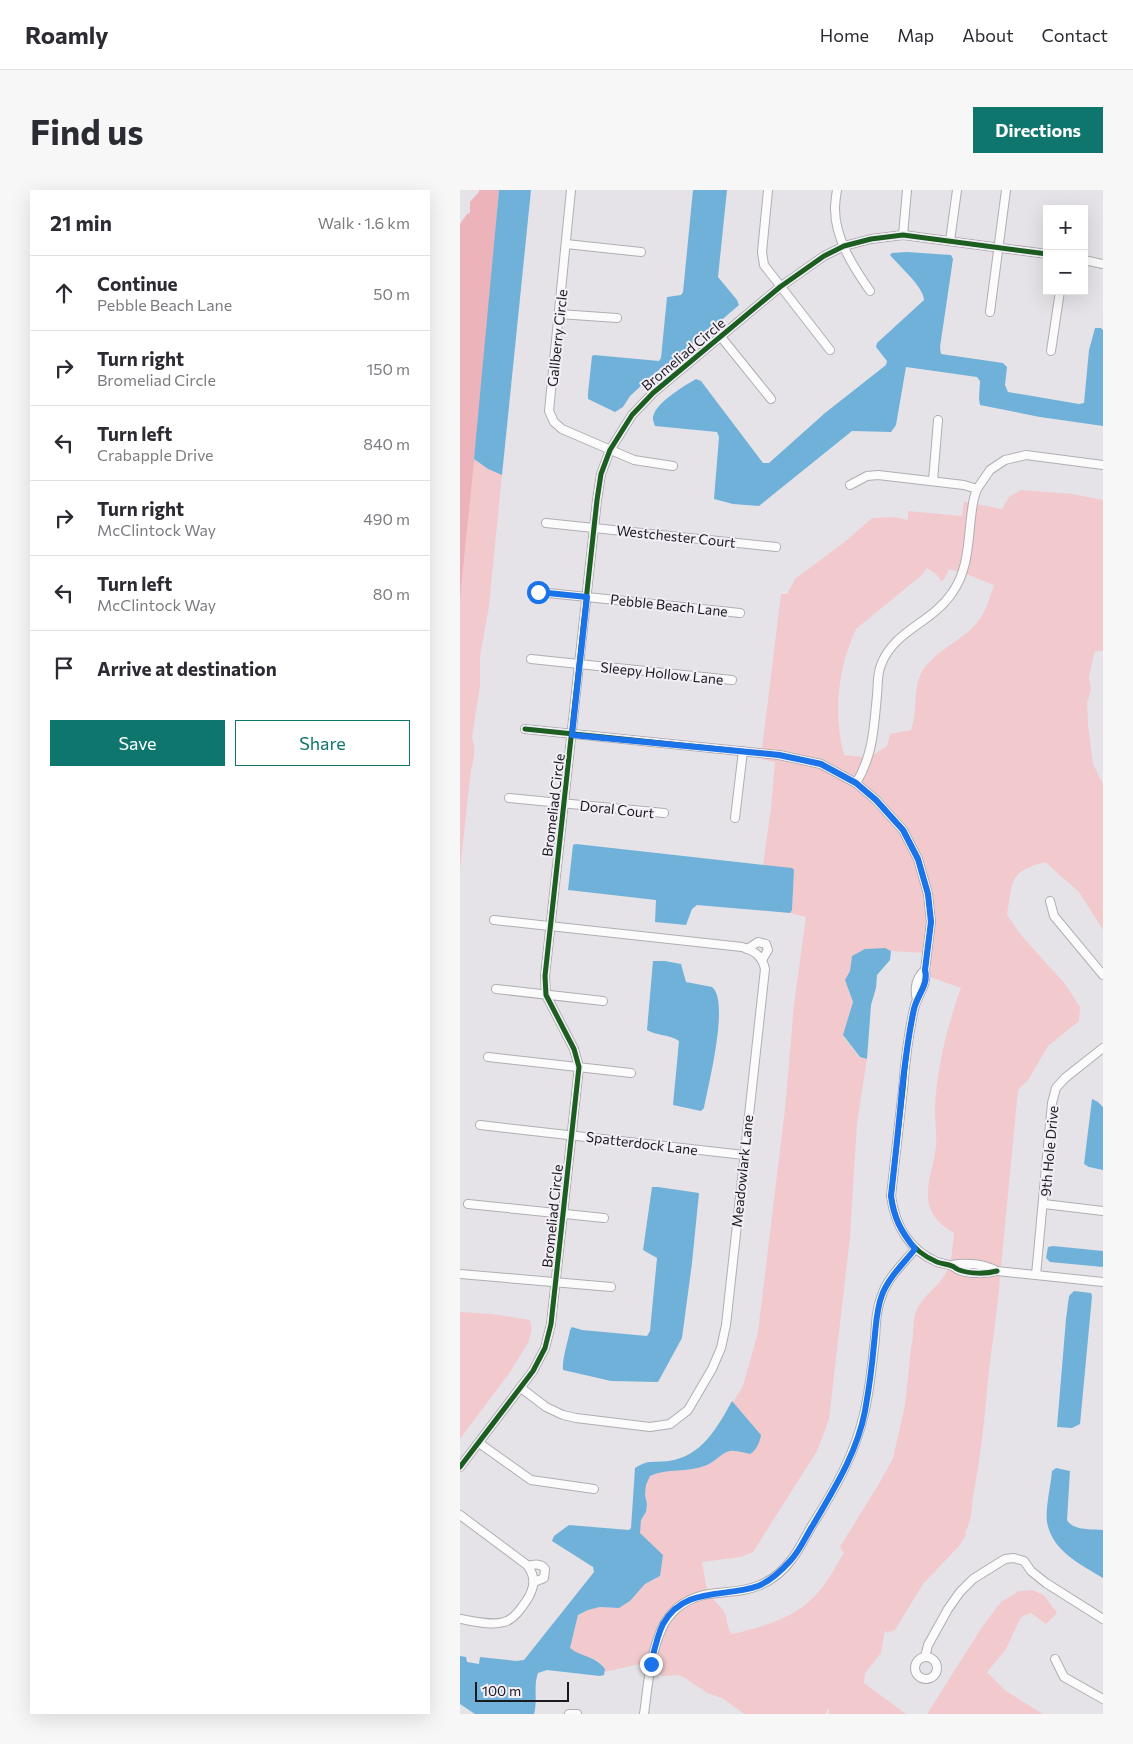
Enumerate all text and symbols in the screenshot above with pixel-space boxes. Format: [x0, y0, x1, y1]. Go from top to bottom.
text: Roamly [25, 20, 108, 49]
text: Home [820, 24, 869, 46]
text: Map [897, 24, 934, 46]
text: About [962, 24, 1014, 46]
text: Contact [1042, 24, 1108, 46]
button: Directions [973, 107, 1103, 153]
text: Find us [30, 109, 144, 152]
map controls [1043, 205, 1088, 295]
button: + [1043, 205, 1088, 250]
text: 21 min [50, 210, 112, 235]
text: Walk · 1.6 km [318, 213, 410, 232]
button: − [1043, 250, 1088, 295]
text: Continue [97, 272, 177, 295]
icon: ahead [50, 279, 78, 307]
text: 50 m [373, 284, 410, 303]
street label: Gallberry Circle [543, 288, 571, 388]
text: Pebble Beach Lane [97, 295, 232, 314]
street label: Bromeliad Circle [638, 314, 728, 394]
text: Turn right [97, 347, 184, 370]
icon: right [50, 354, 78, 382]
text: 150 m [367, 359, 410, 378]
text: Bromeliad Circle [97, 370, 216, 389]
text: Turn left [97, 422, 172, 445]
icon: left [50, 429, 78, 457]
text: 840 m [363, 434, 410, 453]
text: Crabapple Drive [97, 445, 214, 464]
text: Turn right [97, 497, 184, 520]
icon: right [50, 504, 78, 532]
text: 490 m [363, 509, 410, 528]
text: McClintock Way [97, 520, 216, 539]
street label: Westchester Court [616, 521, 737, 551]
text: Turn left [97, 572, 172, 595]
icon: left [50, 579, 78, 607]
route start [527, 581, 550, 604]
text: 80 m [373, 584, 410, 603]
street label: Pebble Beach Lane [609, 590, 729, 620]
text: McClintock Way [97, 595, 216, 614]
icon: arrive [50, 654, 78, 682]
text: Arrive at destination [97, 657, 277, 680]
street label: Sleepy Hollow Lane [600, 658, 724, 688]
button: Save [50, 720, 225, 766]
button: Share [235, 720, 410, 766]
street label: Bromeliad Circle [538, 752, 568, 858]
street label: Doral Court [579, 797, 655, 821]
street label: 9th Hole Drive [1037, 1105, 1061, 1197]
street label: Meadowlark Lane [728, 1114, 756, 1228]
street label: Spatterdock Lane [585, 1128, 699, 1158]
street label: Bromeliad Circle [538, 1163, 566, 1269]
route end [640, 1653, 663, 1676]
scale bar [475, 1679, 569, 1702]
text: 100 m [482, 1682, 521, 1699]

